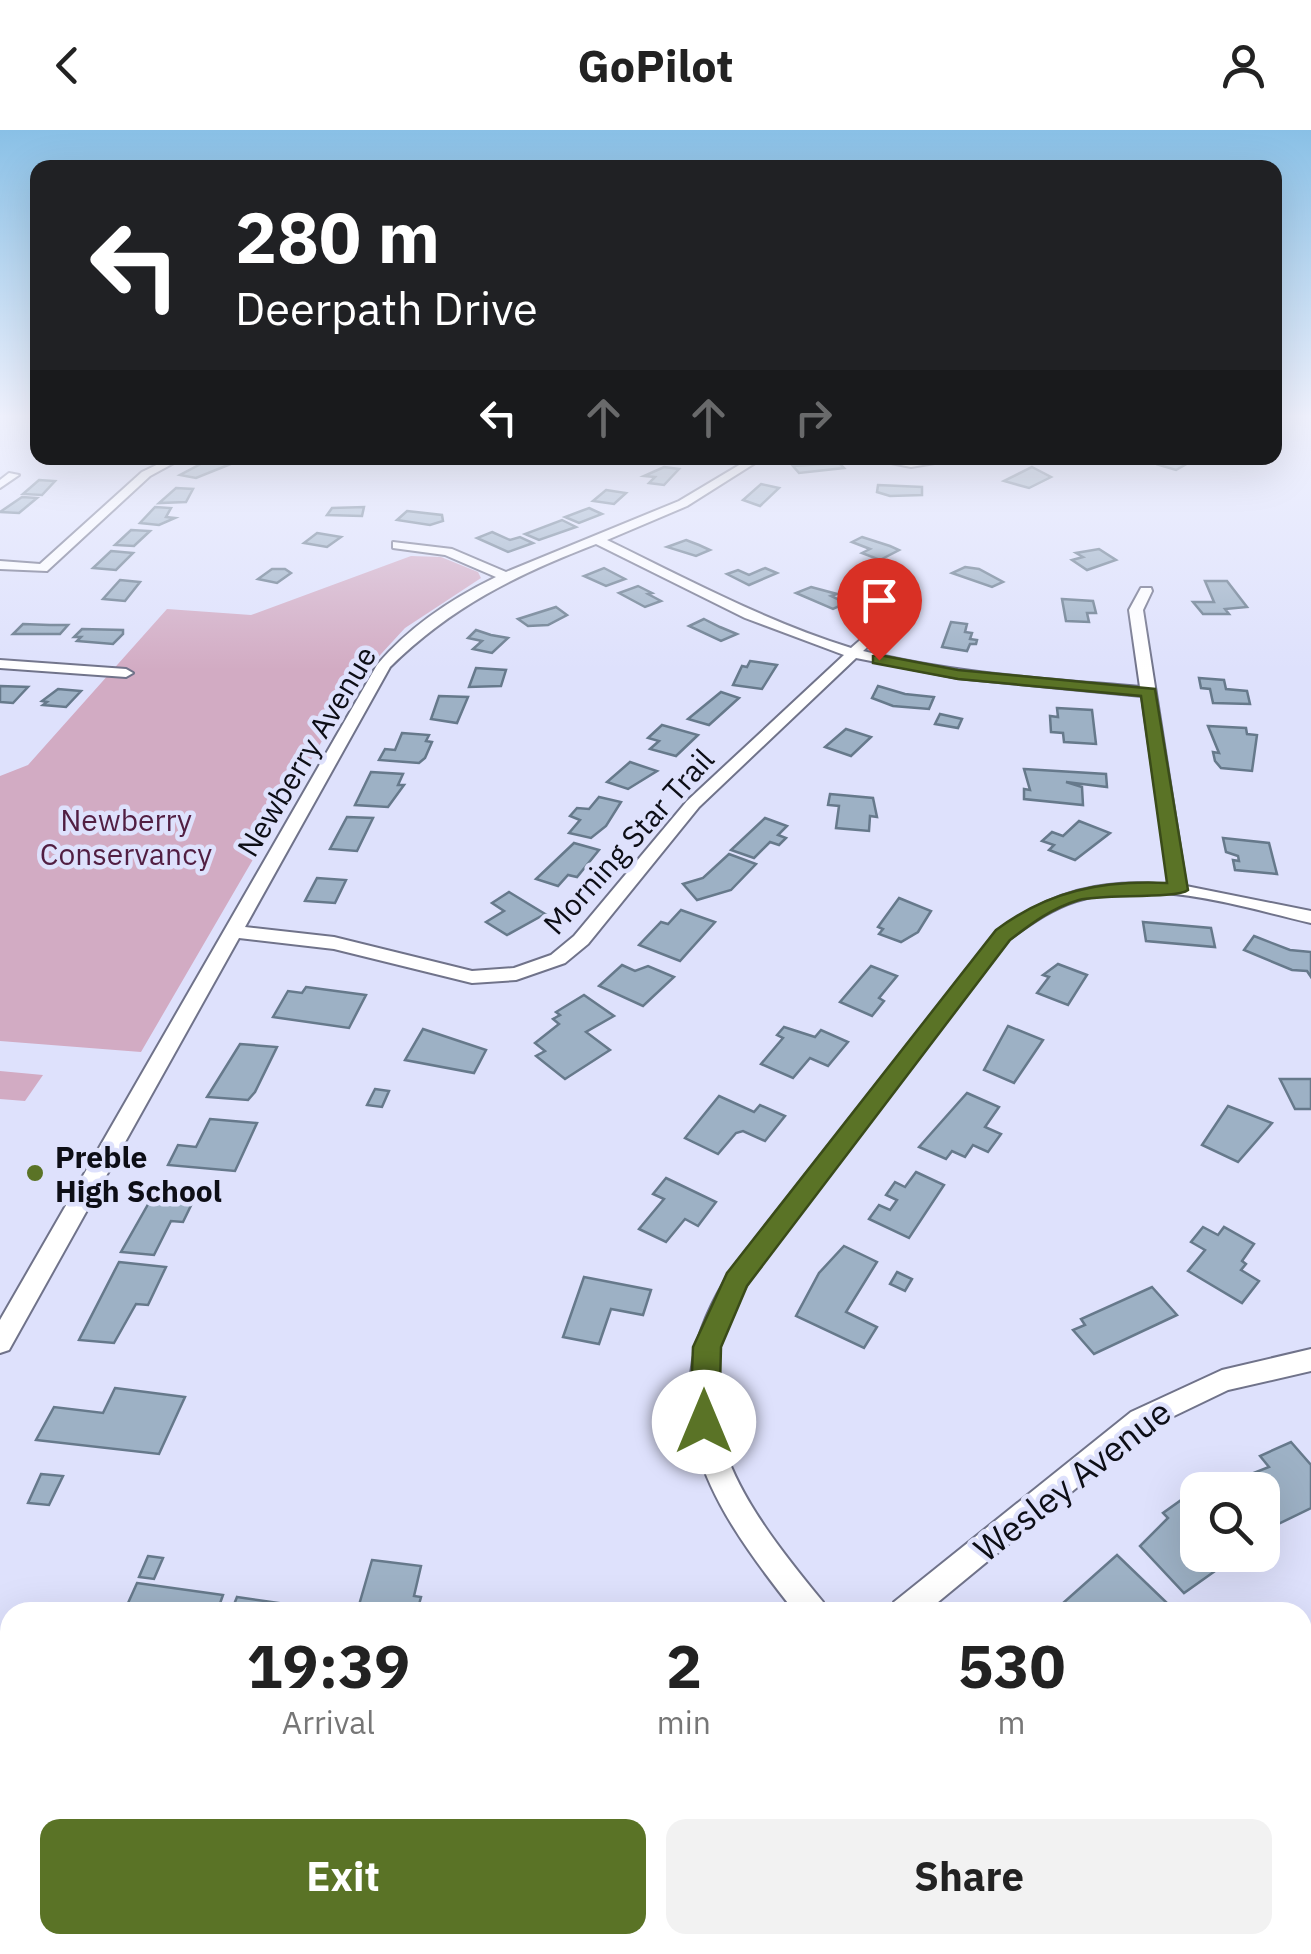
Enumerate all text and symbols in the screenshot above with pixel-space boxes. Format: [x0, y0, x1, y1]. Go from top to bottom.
text: GoPilot [577, 36, 734, 94]
icon: back [40, 38, 95, 93]
icon: person [1216, 38, 1271, 93]
text: 280 m [235, 191, 440, 282]
icon: left [70, 200, 200, 330]
text: Deerpath Drive [235, 279, 538, 337]
icon: left [471, 390, 526, 445]
icon: ahead [576, 390, 631, 445]
icon: ahead [681, 390, 736, 445]
icon: right [786, 390, 841, 445]
pin [837, 558, 922, 661]
icon: arrive [852, 573, 907, 628]
street label: Newberry Avenue [228, 639, 384, 863]
street label: Morning Star Trail [534, 740, 722, 942]
park label: Newberry Conservancy [40, 800, 212, 873]
place label: Preble High School [55, 1137, 222, 1210]
marker: Preble High School [24, 1162, 46, 1184]
position arrow [652, 1370, 756, 1474]
street label: Wesley Avenue [964, 1389, 1180, 1571]
map controls [1180, 1472, 1280, 1572]
button: search [1180, 1472, 1280, 1572]
text: 19:39 [247, 1626, 410, 1705]
text: 2 [666, 1626, 702, 1705]
text: 530 [957, 1626, 1065, 1705]
text: Arrival [282, 1701, 375, 1743]
text: min [657, 1701, 711, 1743]
text: m [998, 1701, 1025, 1743]
button: Exit [40, 1819, 646, 1934]
button: Share [666, 1819, 1272, 1934]

